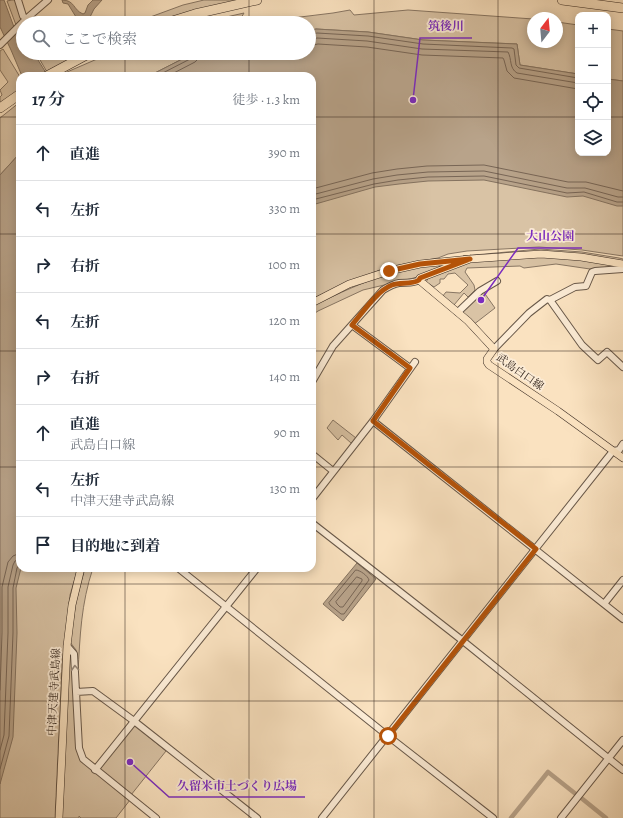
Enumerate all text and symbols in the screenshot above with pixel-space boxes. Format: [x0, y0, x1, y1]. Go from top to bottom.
north arrow [527, 12, 563, 48]
map controls [575, 12, 611, 156]
button: + [575, 12, 611, 48]
callout: 筑後川 [420, 14, 472, 38]
search box [16, 16, 316, 60]
text: 筑後川 [428, 18, 464, 34]
icon: search [30, 27, 52, 49]
text: ここで検索 [62, 29, 137, 49]
button: − [575, 48, 611, 84]
button: locate [575, 84, 611, 120]
text: 17 分 [32, 88, 65, 111]
text: 徒歩 · 1.3 km [233, 91, 300, 108]
button: layers [575, 120, 611, 156]
icon: ahead [32, 142, 54, 164]
text: 直進 [70, 144, 100, 164]
text: 390 m [268, 144, 300, 161]
icon: left [32, 198, 54, 220]
text: 左折 [70, 200, 100, 220]
text: 330 m [269, 200, 300, 217]
callout: 大山公園 [518, 224, 582, 248]
text: 大山公園 [526, 228, 574, 244]
icon: right [32, 254, 54, 276]
text: 右折 [70, 256, 100, 276]
text: 100 m [268, 256, 300, 273]
route end [380, 262, 398, 280]
icon: left [32, 310, 54, 332]
text: 左折 [70, 312, 100, 332]
text: 120 m [269, 312, 300, 329]
street label: 武島白口線 [493, 350, 547, 394]
icon: right [32, 366, 54, 388]
text: 右折 [70, 368, 100, 388]
text: 140 m [269, 368, 300, 385]
text: 直進 [70, 414, 100, 434]
icon: ahead [32, 422, 54, 444]
text: 90 m [274, 424, 300, 441]
text: 武島白口線 [70, 436, 135, 453]
text: 左折 [70, 470, 100, 490]
icon: left [32, 478, 54, 500]
text: 130 m [270, 480, 300, 497]
text: 中津天建寺武島線 [70, 492, 174, 509]
icon: arrive [32, 534, 54, 556]
text: 目的地に到着 [70, 536, 160, 556]
street label: 中津天建寺武島線 [44, 648, 64, 736]
one-way arrow [70, 665, 79, 671]
route start [379, 727, 397, 745]
callout: 久留米市土づくり広場 [169, 773, 305, 797]
text: 久留米市土づくり広場 [177, 778, 297, 794]

